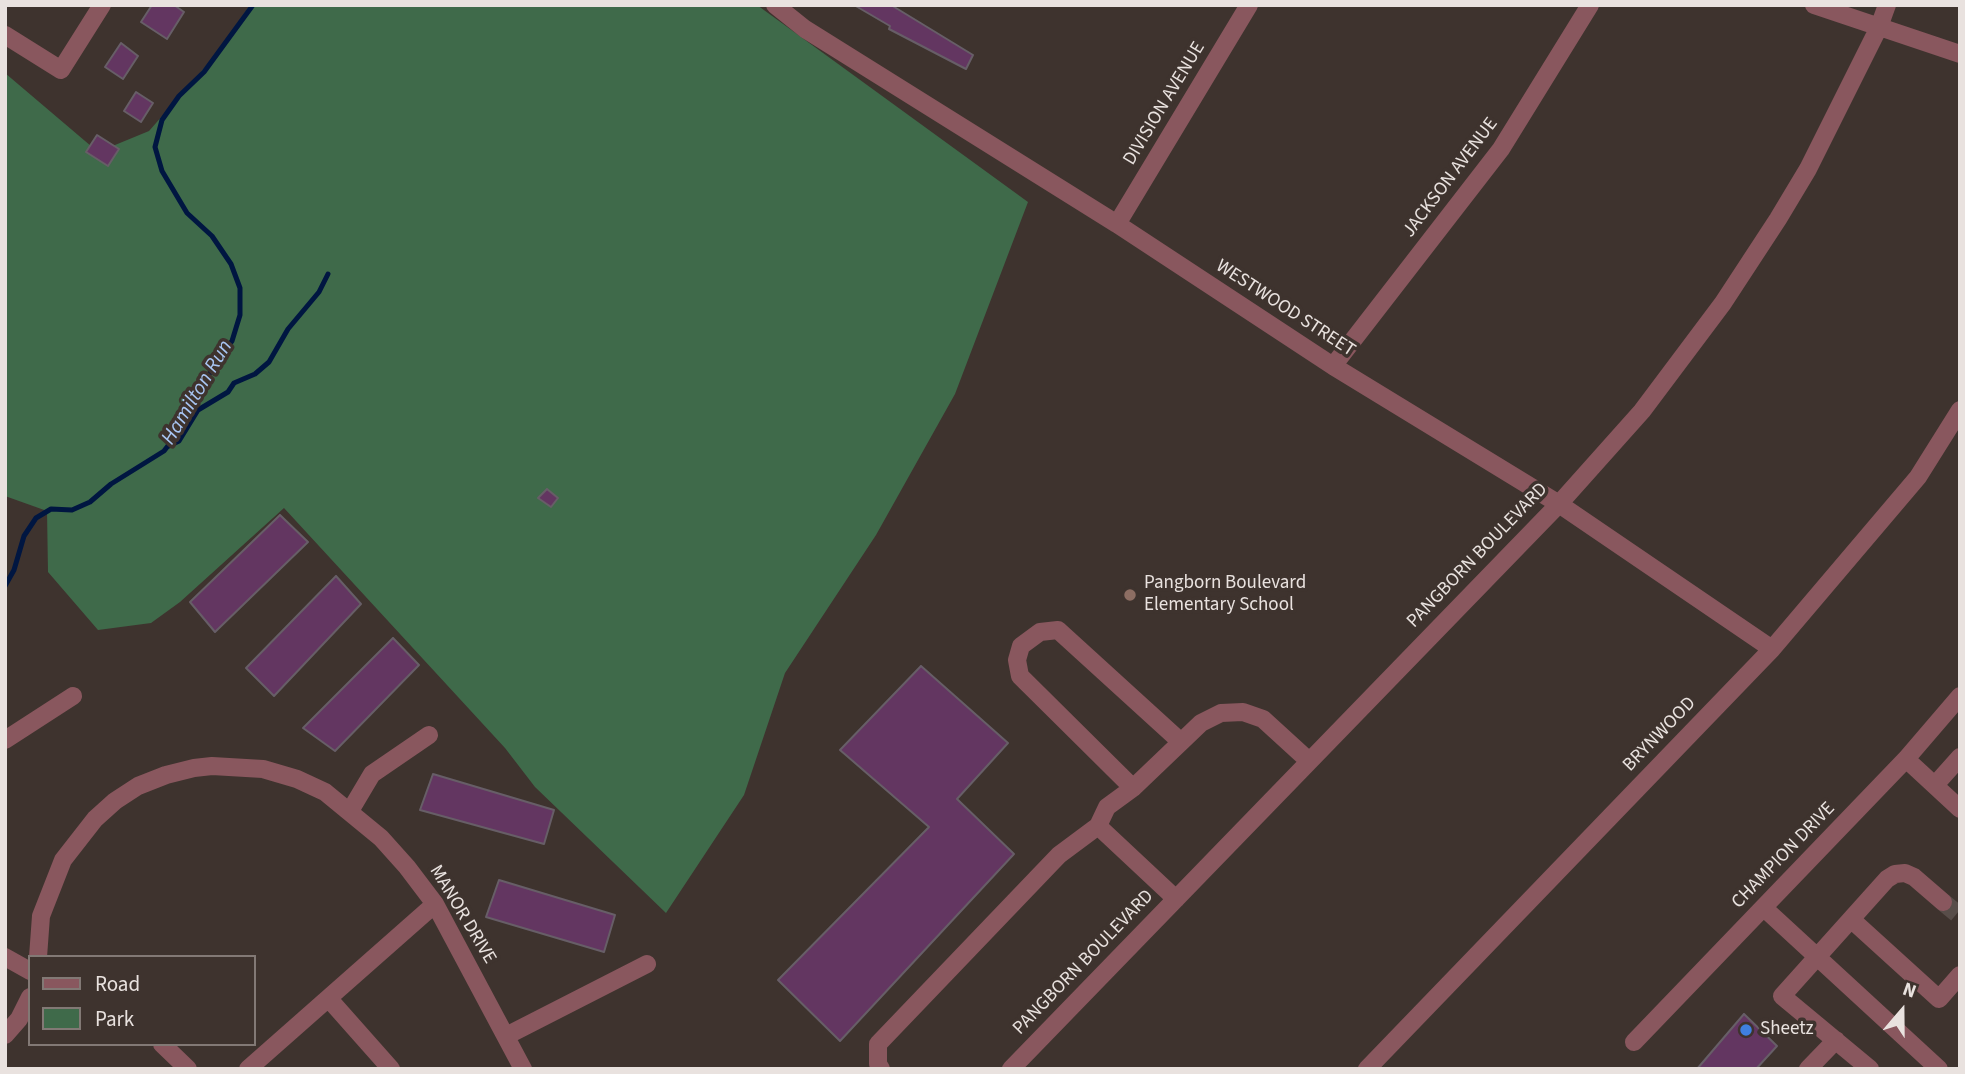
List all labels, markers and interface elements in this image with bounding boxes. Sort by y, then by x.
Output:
street label: DIVISION AVENUE [1119,38,1211,170]
street label: JACKSON AVENUE [1399,114,1503,242]
street label: WESTWOOD STREET [1211,255,1359,363]
water label: Hamilton Run [157,336,239,450]
street label: PANGBORN BOULEVARD [1403,479,1553,633]
place label: Pangborn Boulevard Elementary School [1144,573,1306,617]
marker: Pangborn Boulevard Elementary School [1122,587,1138,603]
street label: BRYNWOOD [1619,693,1701,777]
street label: CHAMPION DRIVE [1727,798,1841,914]
street label: MANOR DRIVE [424,862,500,968]
street label: PANGBORN BOULEVARD [1009,886,1159,1040]
legend [28,955,256,1046]
text: Road [95,969,140,999]
north arrow [1867,976,1937,1046]
text: N [1899,976,1920,1006]
text: Park [95,1004,134,1034]
place label: Sheetz [1760,1019,1814,1041]
marker: Sheetz [1738,1022,1754,1038]

